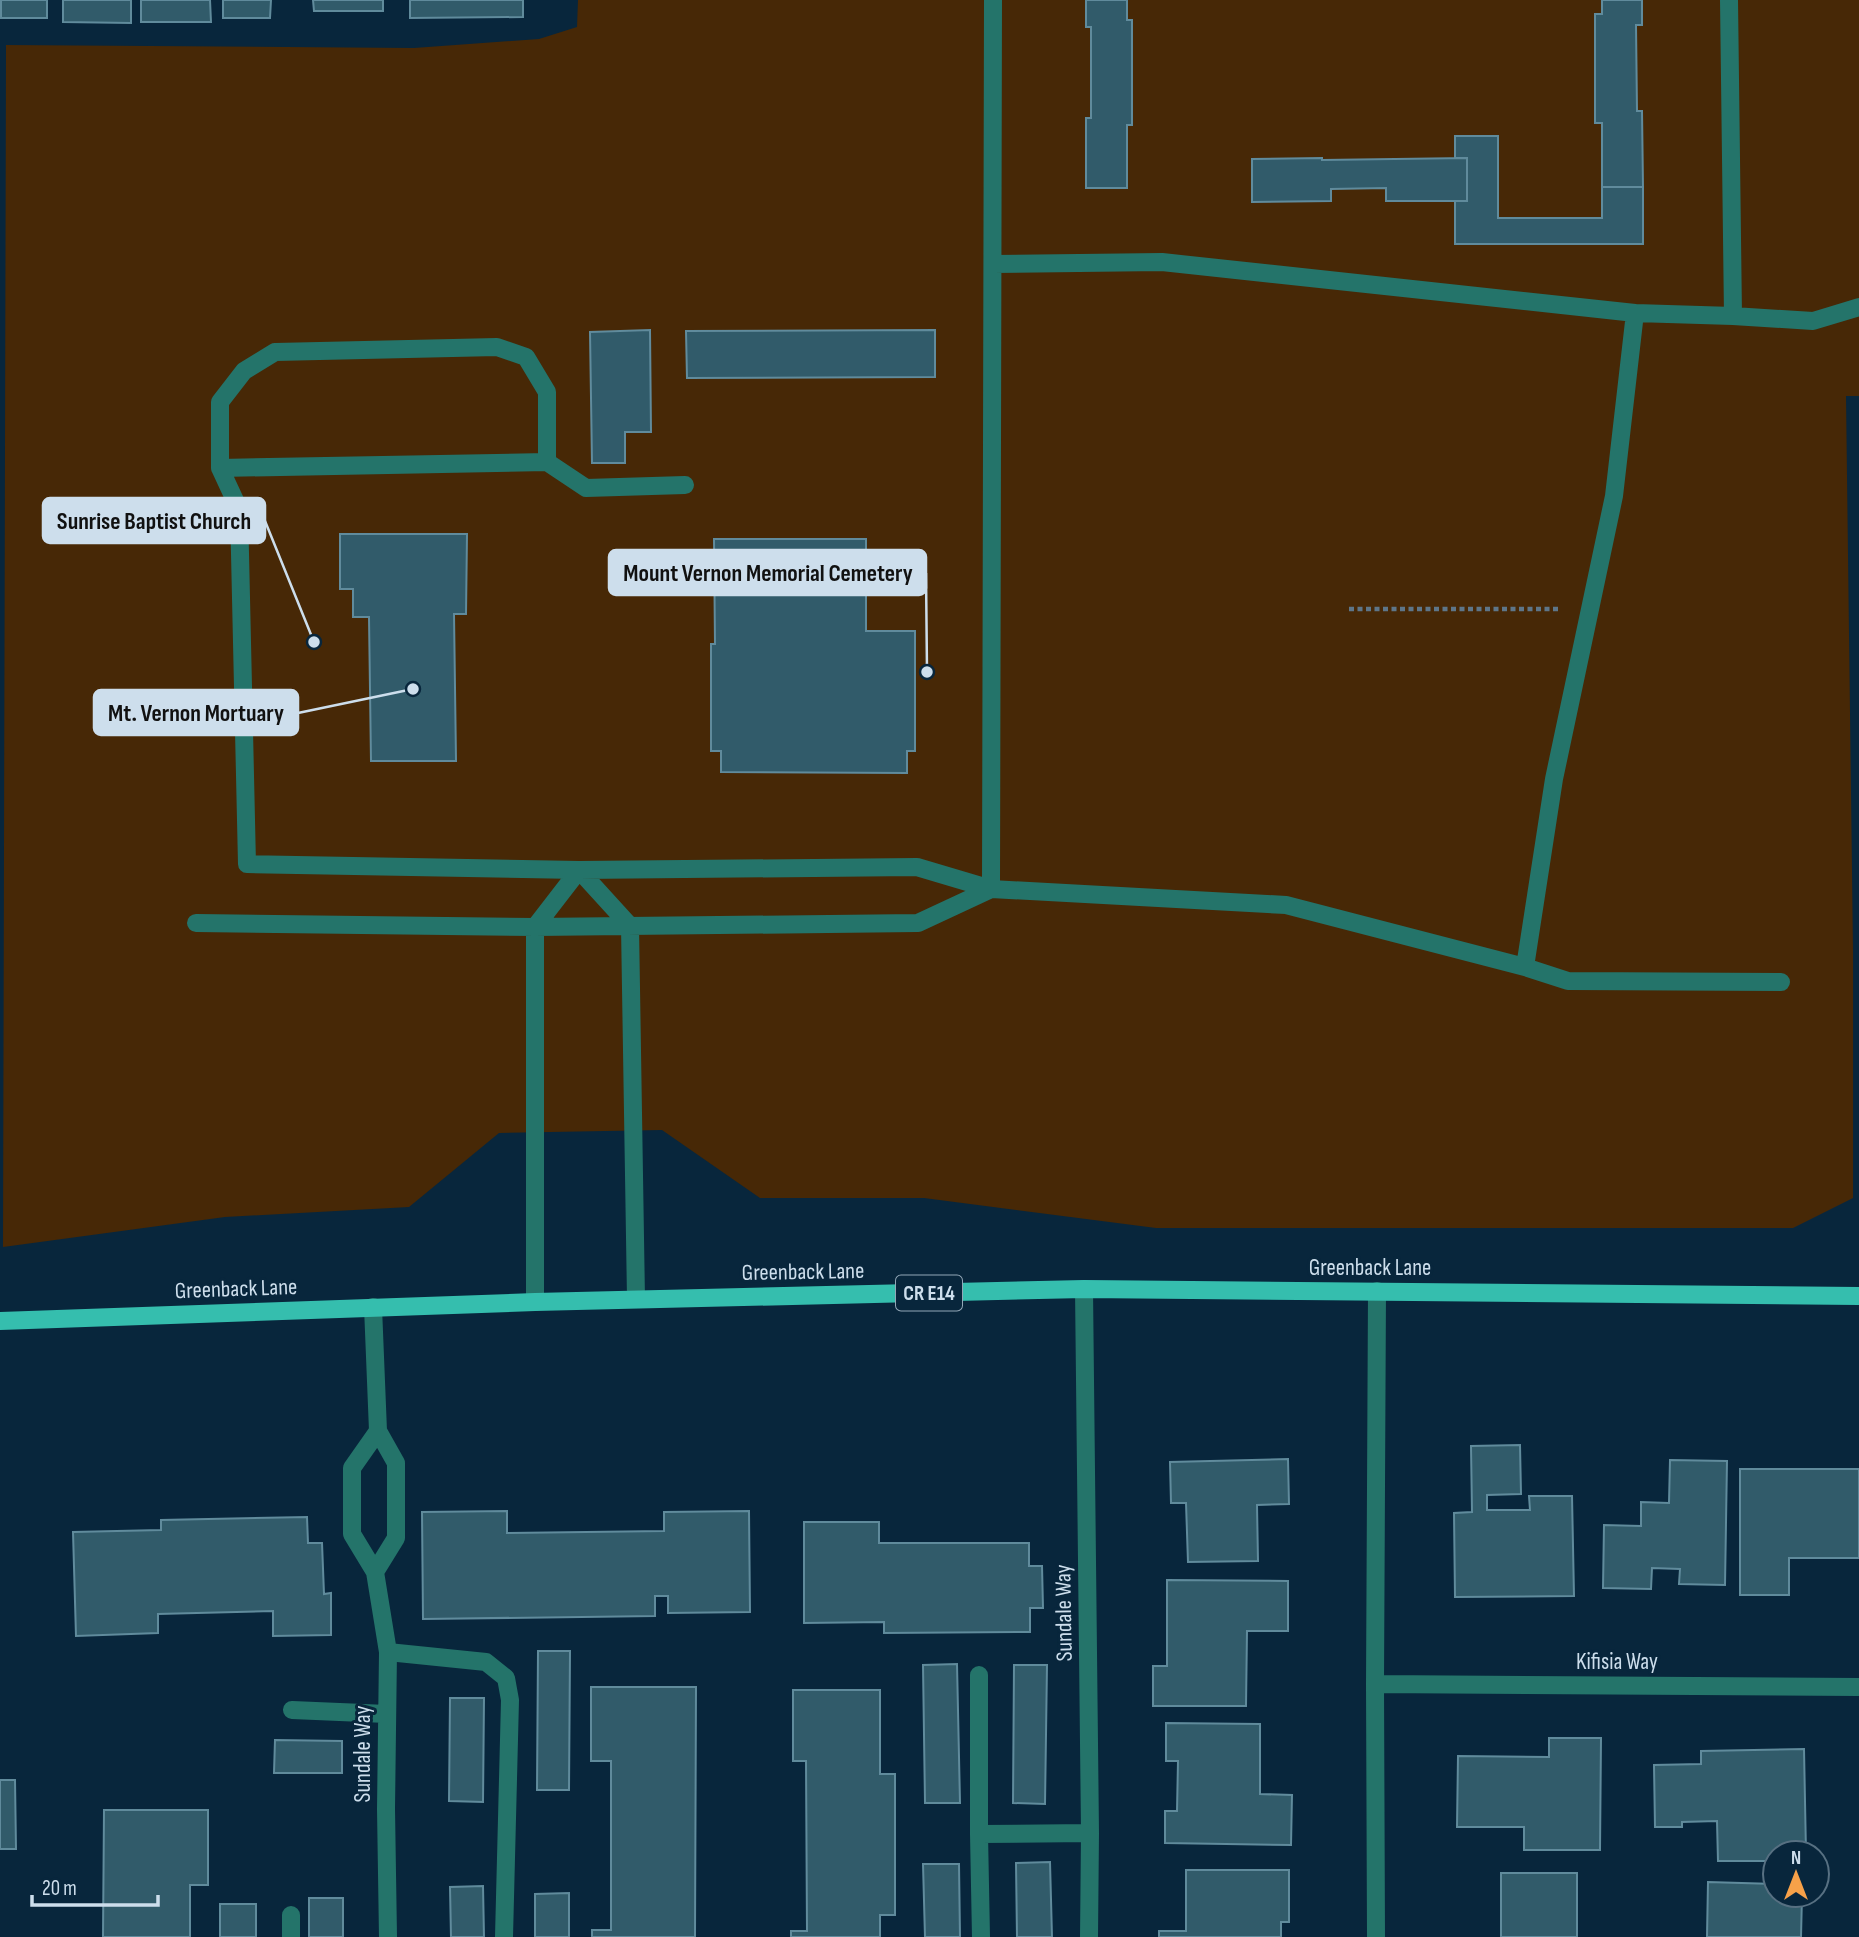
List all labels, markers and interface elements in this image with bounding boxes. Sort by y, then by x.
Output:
callout: Sunrise Baptist Church [43,498,265,543]
text: Sunrise Baptist Church [57,507,251,536]
callout: Mount Vernon Memorial Cemetery [609,550,926,595]
text: Mount Vernon Memorial Cemetery [623,559,913,588]
callout: Mt. Vernon Mortuary [94,690,298,735]
text: Mt. Vernon Mortuary [108,699,284,728]
street label: Greenback Lane [1309,1254,1431,1282]
street label: Greenback Lane [741,1257,865,1287]
street label: Greenback Lane [174,1273,298,1305]
road number: CR E14 [896,1276,962,1310]
street label: Sundale Way [1049,1564,1079,1662]
street label: Kifisia Way [1576,1648,1658,1676]
street label: Sundale Way [349,1705,377,1802]
north arrow [1761,1839,1831,1909]
text: N [1791,1847,1801,1870]
scale bar [32,1864,158,1908]
text: 20 m [42,1876,77,1901]

